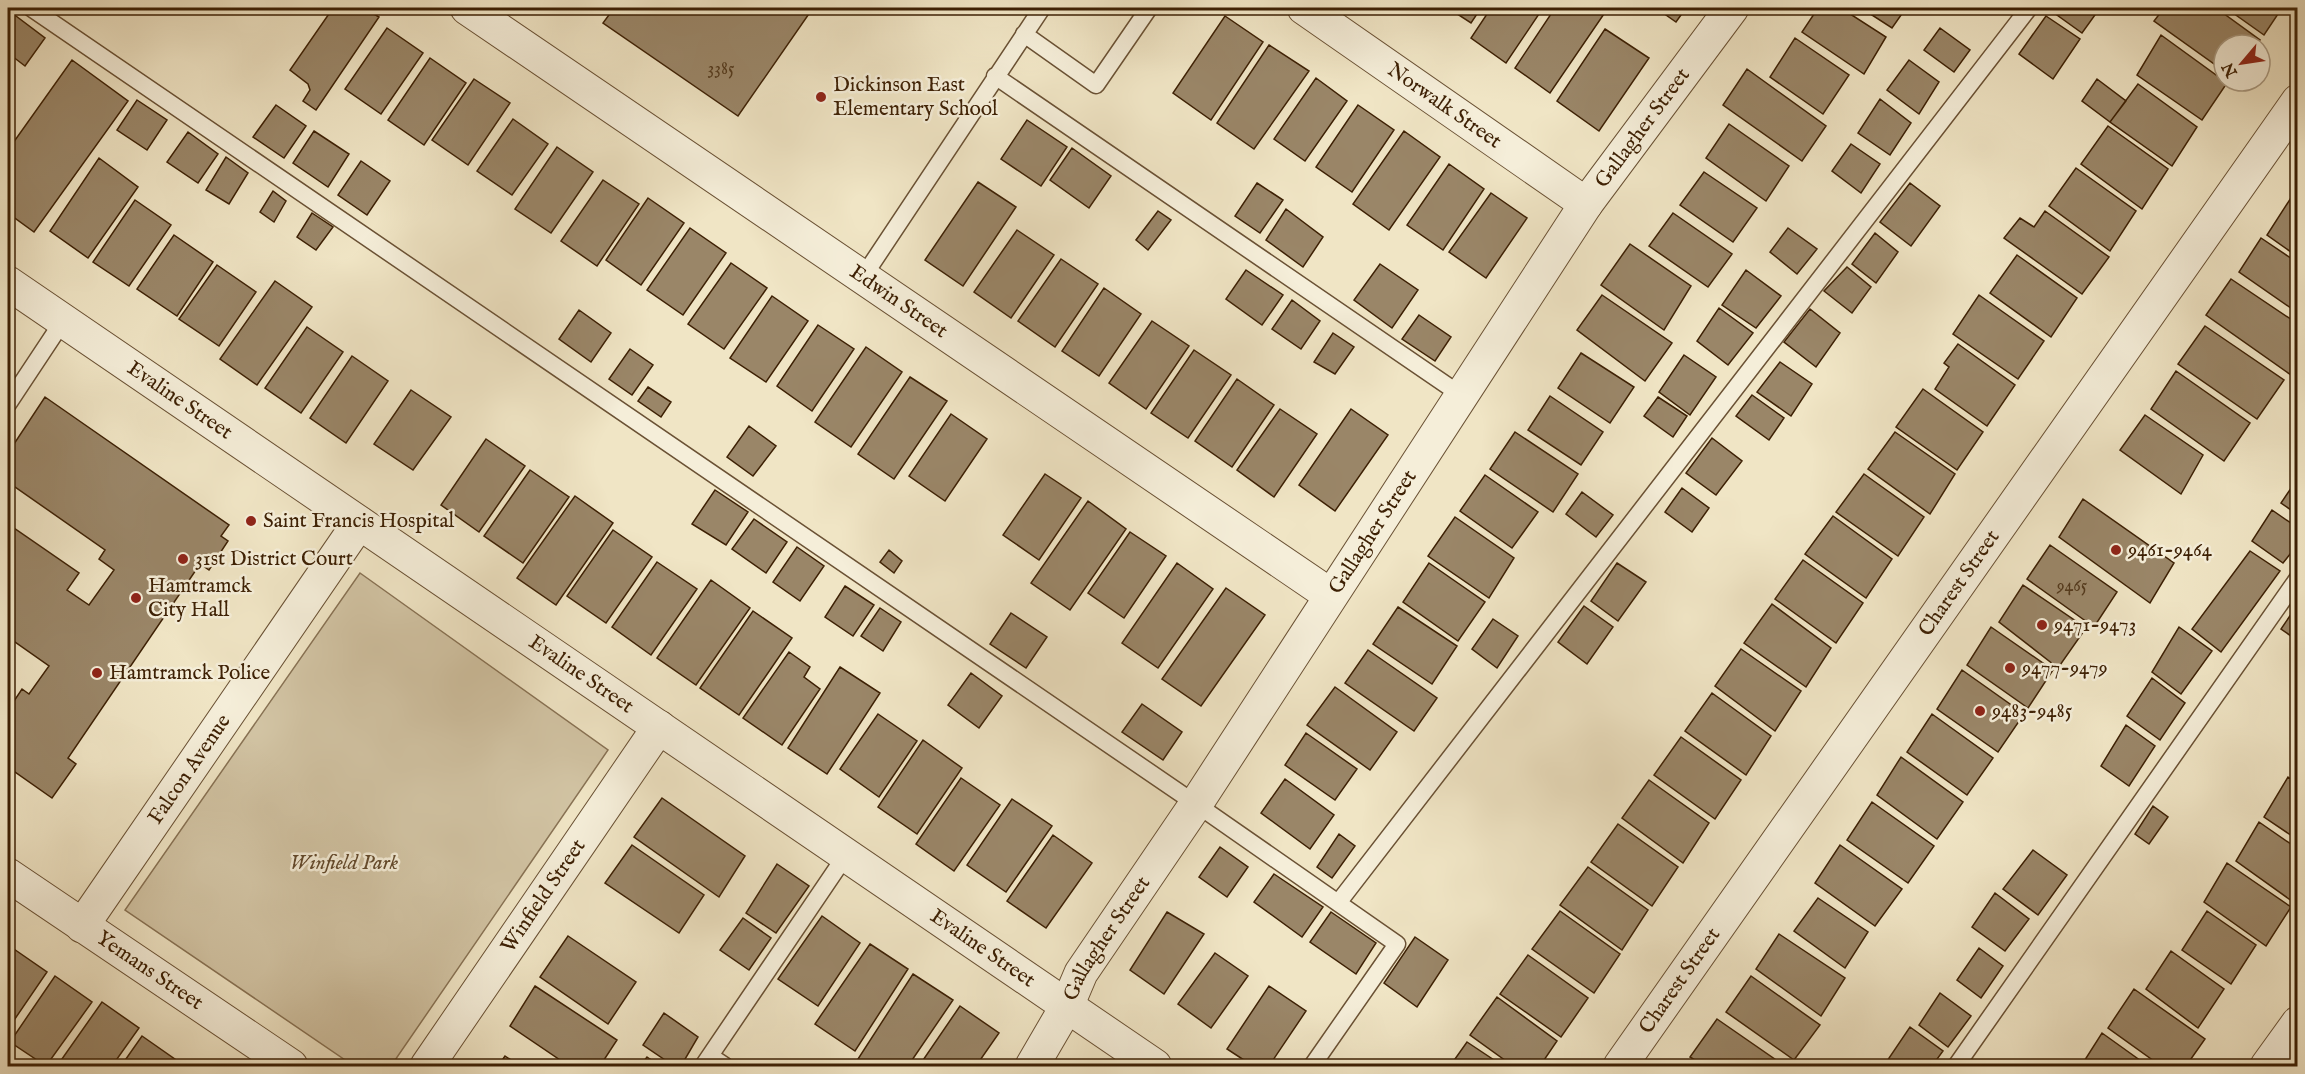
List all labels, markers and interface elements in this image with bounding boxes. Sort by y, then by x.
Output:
north arrow [2212,33,2272,93]
street label: Norwalk Street [1382,56,1507,155]
house number: 3385 [707,58,735,81]
text: N [2218,58,2243,81]
street label: Gallagher Street [1589,63,1696,194]
place label: Dickinson East Elementary School [833,72,998,123]
marker: Dickinson East Elementary School [814,90,828,104]
street label: Edwin Street [844,259,953,345]
street label: Evaline Street [122,355,238,446]
street label: Gallagher Street [1322,465,1423,599]
place label: Saint Francis Hospital [263,508,455,535]
marker: Saint Francis Hospital [244,514,258,528]
street label: Charest Street [1912,525,2006,642]
place label: 9461-9464 [2127,537,2213,564]
marker: 9461-9464 [2109,543,2123,557]
place label: 31st District Court [195,546,353,573]
marker: 31st District Court [176,552,190,566]
place label: Hamtramck City Hall [148,573,252,624]
house number: 9465 [2056,575,2088,598]
marker: Hamtramck City Hall [129,591,143,605]
place label: 9471-9473 [2053,612,2136,639]
marker: 9471-9473 [2035,618,2049,632]
street label: Evaline Street [523,629,639,720]
place label: 9477-9479 [2021,655,2108,682]
place label: Hamtramck Police [109,660,271,687]
marker: 9477-9479 [2003,661,2017,675]
marker: Hamtramck Police [90,666,104,680]
place label: 9483-9485 [1991,698,2073,725]
marker: 9483-9485 [1973,704,1987,718]
street label: Falcon Avenue [142,709,237,830]
street label: Winfield Street [495,834,592,958]
park label: Winfield Park [290,850,399,877]
street label: Gallagher Street [1057,871,1156,1005]
street label: Evaline Street [925,903,1040,994]
street label: Charest Street [1633,922,1726,1039]
street label: Yemans Street [91,925,208,1016]

